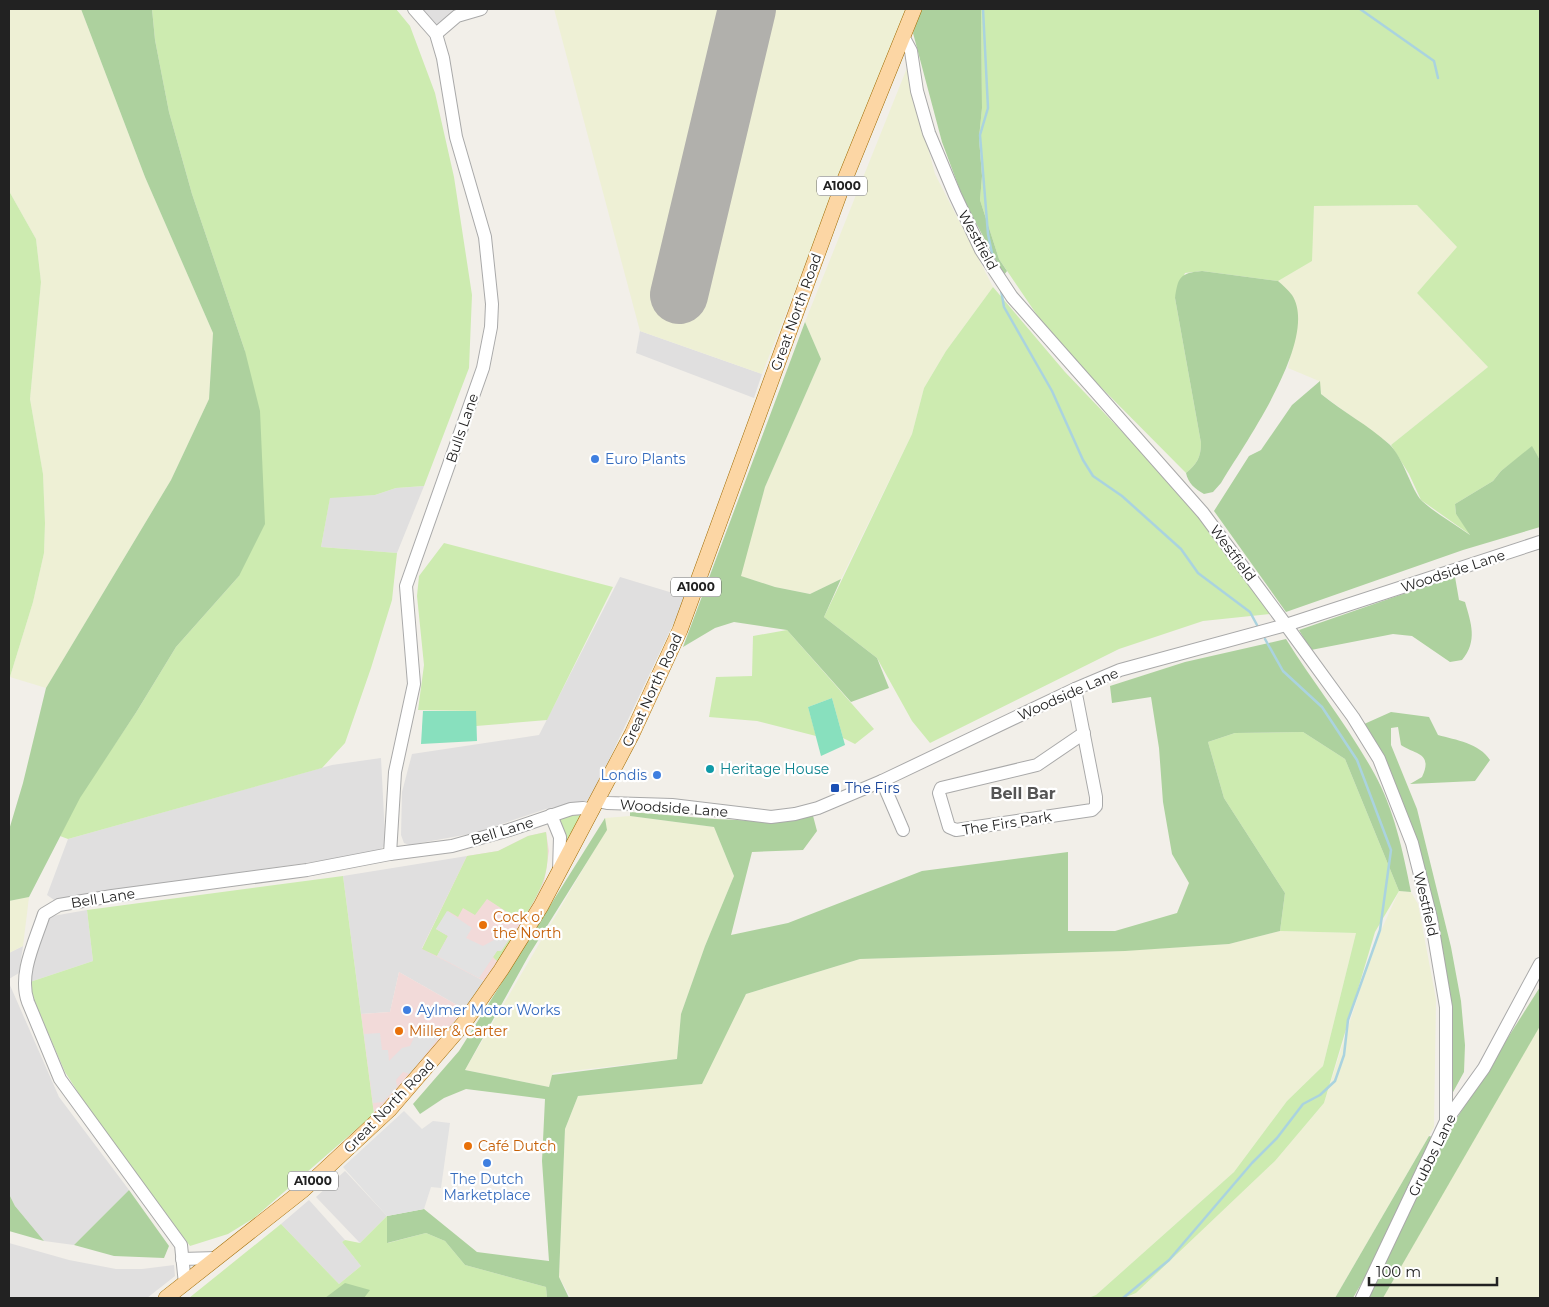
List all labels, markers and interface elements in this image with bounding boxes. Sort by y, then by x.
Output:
road number: A1000 [817,177,867,196]
street label: Westfield [954,207,1002,273]
street label: Great North Road [766,251,826,373]
street label: Bulls Lane [442,391,482,465]
place label: Euro Plants [605,450,686,468]
marker: Euro Plants [589,453,601,465]
street label: Westfield [1206,521,1260,585]
street label: Woodside Lane [1399,546,1507,596]
road number: A1000 [671,578,721,596]
street label: Great North Road [618,630,686,750]
street label: Woodside Lane [1015,664,1121,724]
place label: Heritage House [720,760,829,778]
marker: Heritage House [704,763,716,775]
place label: Londis [601,766,647,784]
marker: Londis [651,769,663,781]
place label: The Firs [845,779,900,797]
marker: The Firs [829,782,841,794]
district label: Bell Bar [990,784,1056,803]
street label: Woodside Lane [619,795,729,821]
street label: The Firs Park [961,807,1054,839]
street label: Bell Lane [468,813,536,849]
street label: Westfield [1410,870,1442,938]
street label: Bell Lane [70,884,136,912]
place label: Cock o' the North [493,908,561,942]
marker: Cock o' the North [477,919,489,931]
place label: Aylmer Motor Works [417,1001,561,1019]
marker: Aylmer Motor Works [401,1004,413,1016]
place label: Miller & Carter [409,1022,508,1040]
marker: Miller & Carter [393,1025,405,1037]
street label: Great North Road [340,1055,438,1157]
street label: Grubbs Lane [1404,1111,1460,1199]
place label: Café Dutch [478,1137,556,1155]
marker: Café Dutch [462,1140,474,1152]
marker: The Dutch Marketplace [481,1157,493,1169]
place label: The Dutch Marketplace [443,1170,531,1204]
road number: A1000 [288,1172,338,1190]
scale bar [1369,1254,1496,1286]
text: 100 m [1376,1262,1421,1281]

